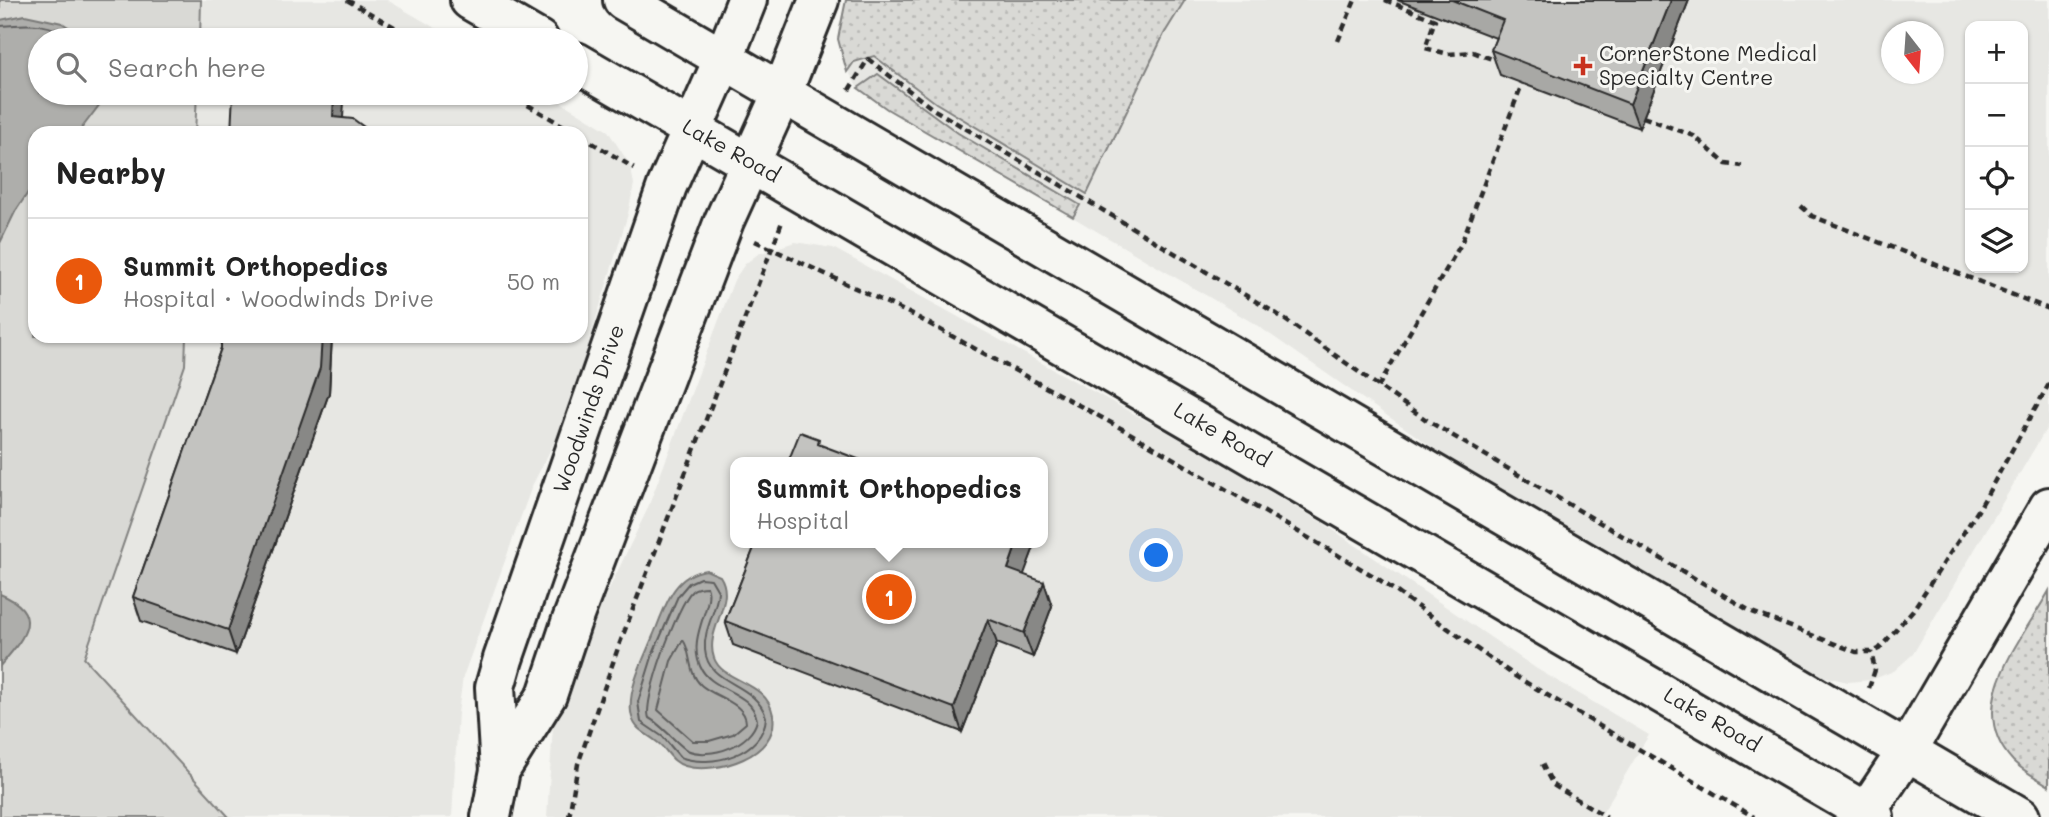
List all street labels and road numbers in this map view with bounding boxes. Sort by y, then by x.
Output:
street label: Lake Road [678,112,785,188]
street label: Woodwinds Drive [546,321,629,496]
street label: Lake Road [1170,395,1276,472]
street label: Lake Road [1660,680,1766,757]

